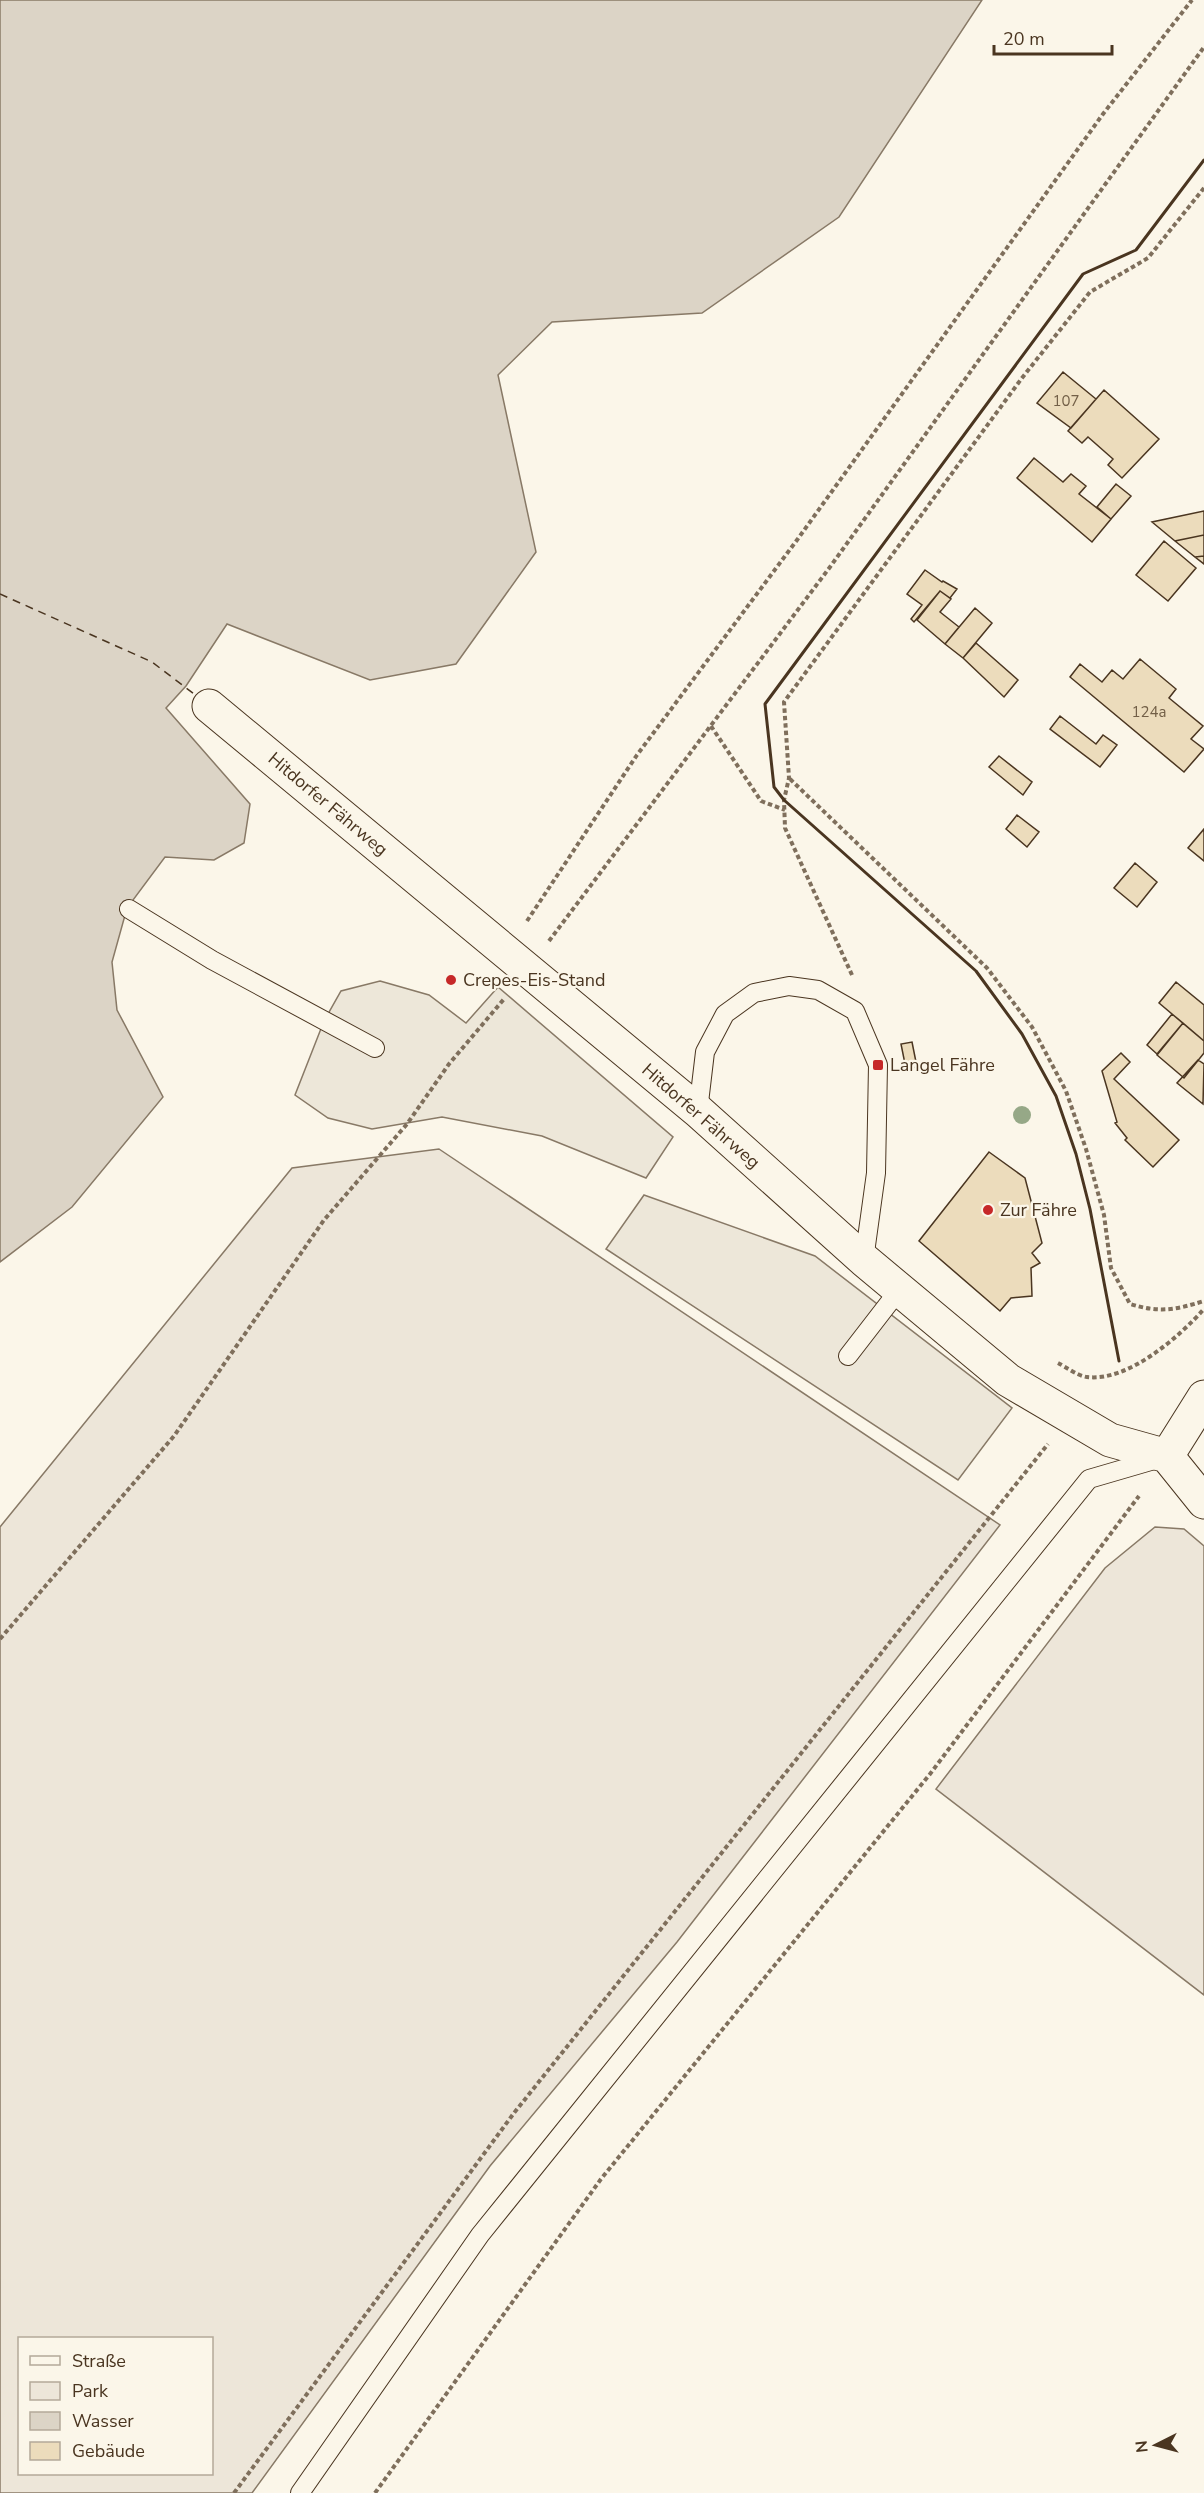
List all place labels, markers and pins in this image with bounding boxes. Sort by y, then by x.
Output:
place label: Crepes-Eis-Stand [463,968,606,992]
marker: Crepes-Eis-Stand [444,973,458,987]
place label: Langel Fähre [890,1053,995,1077]
marker: Langel Fähre [871,1058,885,1072]
place label: Zur Fähre [1000,1198,1077,1222]
marker: Zur Fähre [981,1203,995,1217]

